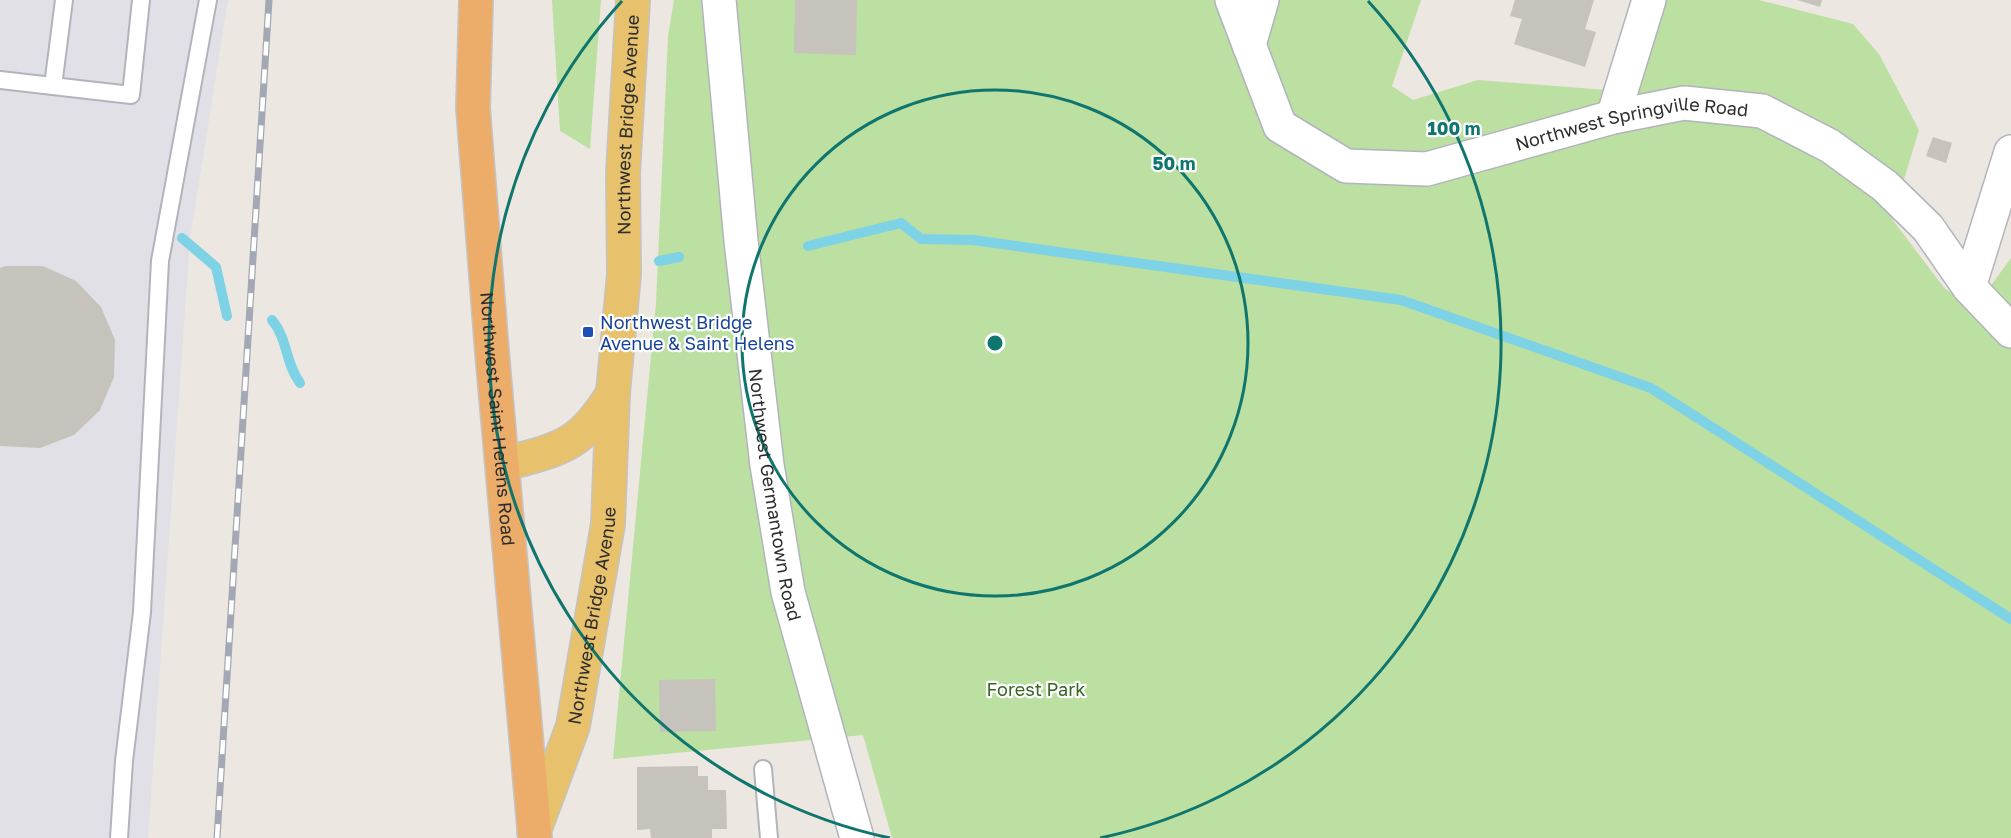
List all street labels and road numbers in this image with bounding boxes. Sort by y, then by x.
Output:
street label: Northwest Bridge Avenue [612,14,643,235]
street label: Northwest Springville Road [1513,92,1749,155]
street label: Northwest Saint Helens Road [476,291,520,547]
street label: Northwest Germantown Road [745,367,807,623]
street label: Northwest Bridge Avenue [562,506,620,726]

